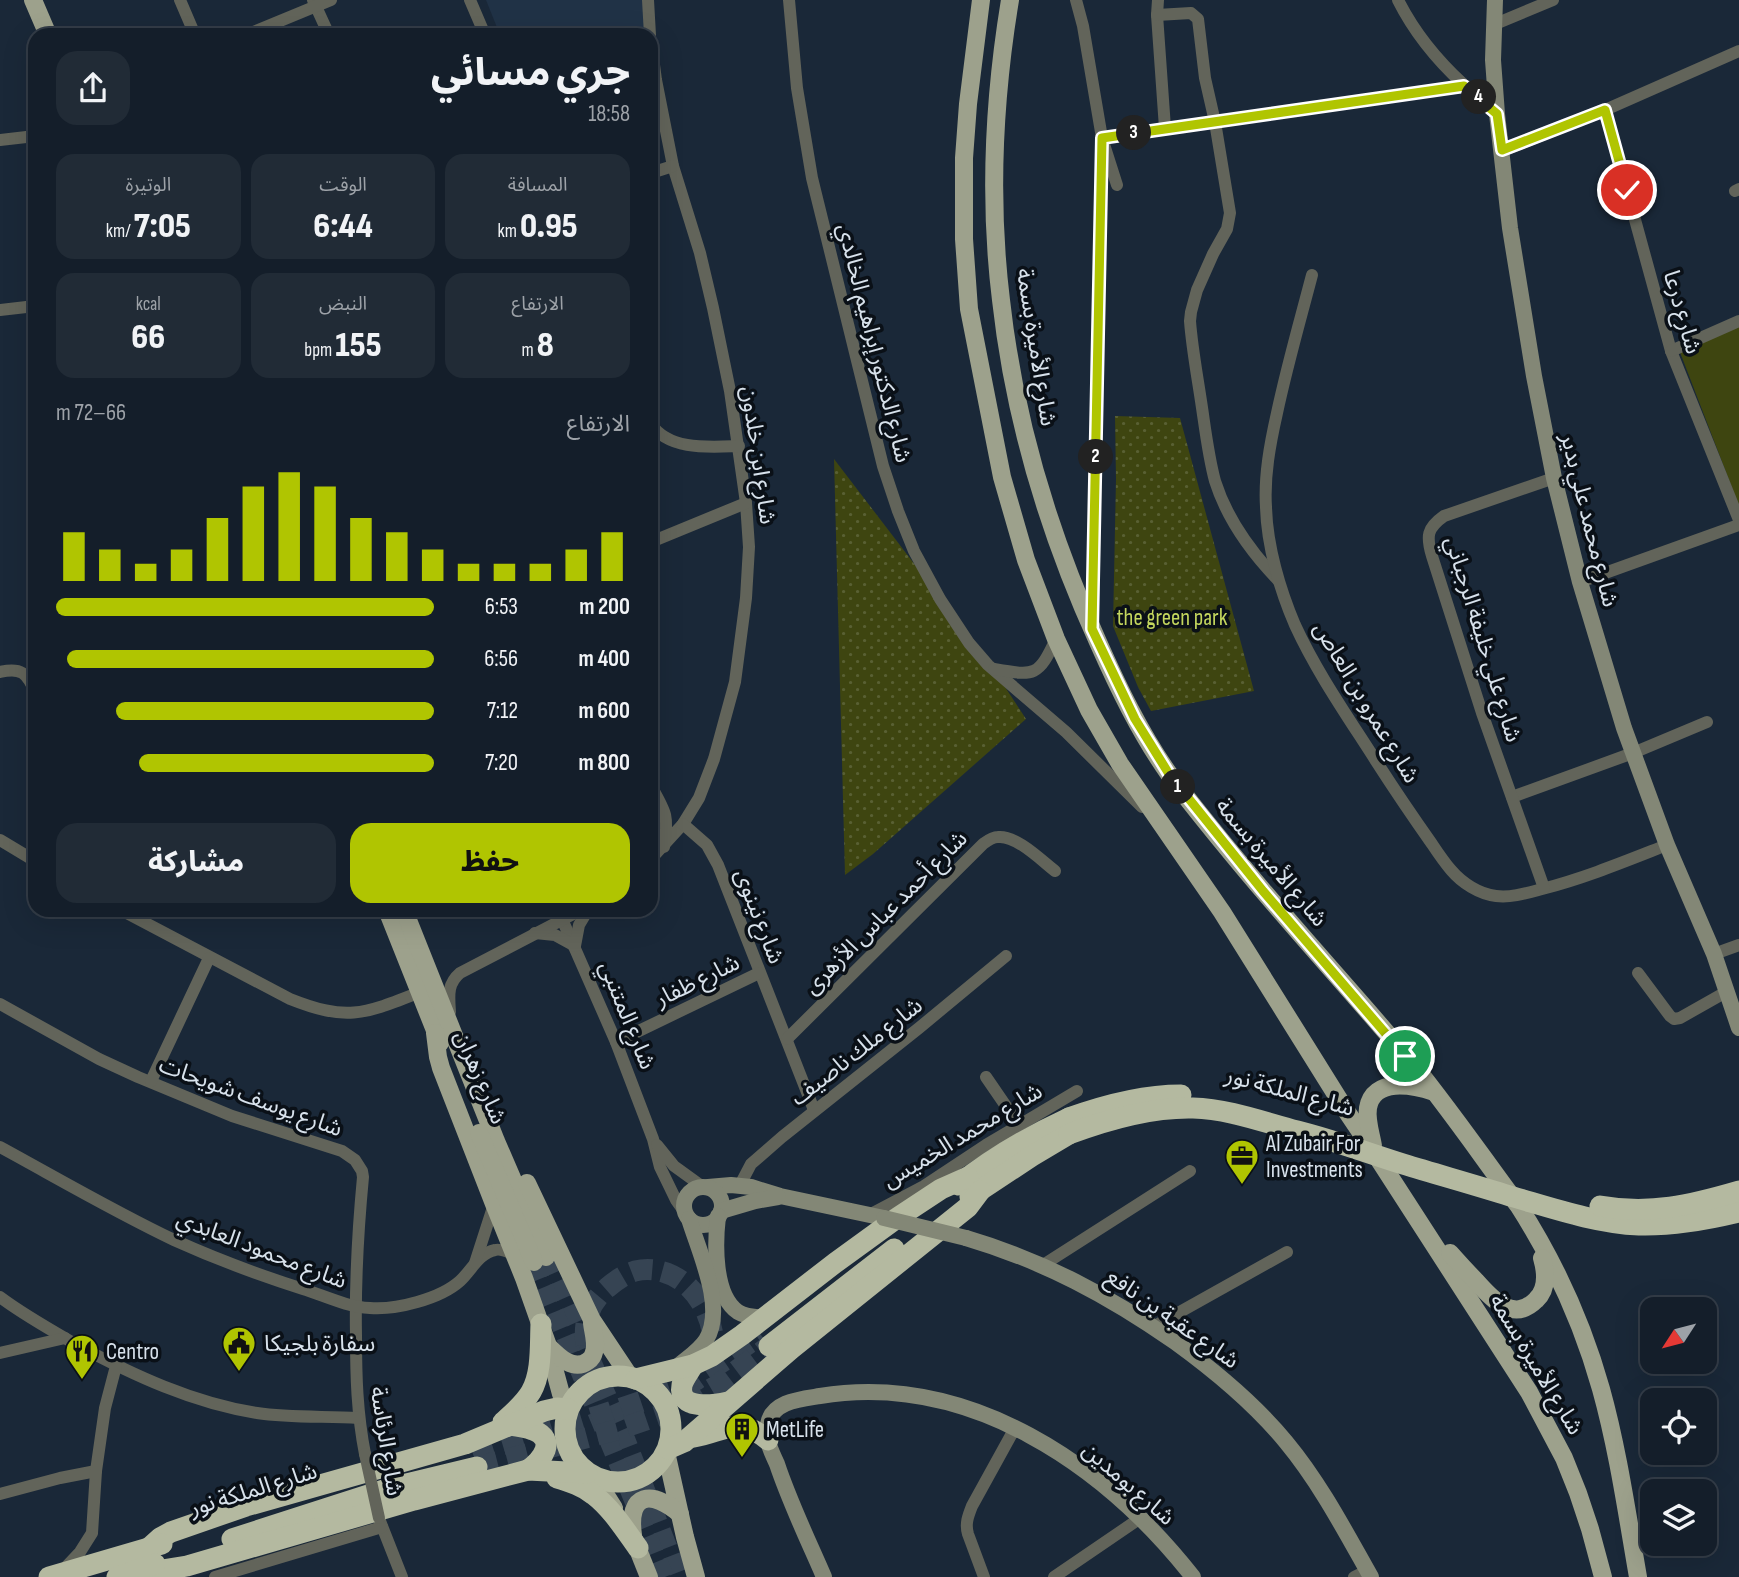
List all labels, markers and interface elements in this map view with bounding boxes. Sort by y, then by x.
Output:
button: share [56,51,130,125]
text: جري مسائي [431,51,630,96]
pin: 4 [1462,80,1496,114]
text: 4 [1474,85,1483,108]
text: 18:58 [588,100,630,128]
pin: 3 [1116,116,1152,150]
text: 3 [1129,121,1138,144]
pin [1597,160,1657,220]
icon: check [1608,171,1646,209]
text: الوتيرة [126,174,171,197]
text: الوقت [319,174,367,197]
text: المسافة [508,174,568,197]
text: 7:05 [134,205,191,248]
text: 6:44 [313,205,373,248]
text: 0.95 [520,205,578,248]
text: /km [106,220,134,243]
text: km [498,220,520,243]
street label: شارع الدكتور إبراهيم الخالدي [828,221,917,466]
street label: شارع الأميرة بسمة [1008,266,1062,428]
street label: شارع درعا [1655,267,1707,358]
text: kcal [136,293,161,316]
text: النبض [319,293,367,316]
text: الارتفاع [512,293,564,316]
text: 66 [131,316,165,359]
text: 155 [335,324,382,367]
text: 8 [537,324,554,367]
text: bpm [304,339,335,362]
text: m [522,339,537,362]
street label: شارع ابن خلدون [732,384,782,526]
text: 66–72 m [56,399,126,427]
text: الارتفاع [567,410,630,438]
street label: شارع محمد علي بدير [1551,430,1624,610]
pin: 2 [1078,440,1114,475]
text: 2 [1091,445,1100,468]
street label: شارع علي خليفة الرجباني [1436,533,1528,746]
text: 6:53 [485,593,518,621]
text: 200 m [579,593,630,621]
park label: the green park [1117,604,1228,632]
street label: شارع عمرو بن العاص [1305,617,1425,789]
text: 6:56 [484,645,518,673]
text: 400 m [579,645,630,673]
text: 7:12 [487,697,518,725]
text: 600 m [578,697,630,725]
text: 7:20 [485,749,518,777]
text: 800 m [578,749,630,777]
pin: 1 [1160,770,1196,804]
text: 1 [1174,775,1181,798]
street label: شارع الأميرة بسمة [1208,793,1333,934]
button: مشاركة [56,823,336,903]
button: حفظ [350,823,630,903]
street label: شارع أحمد عباس الأزهرى [797,824,975,1002]
street label: شارع نينوى [726,865,790,969]
street label: شارع ظفار [650,948,745,1016]
street label: شارع المتنبي [590,957,662,1075]
street label: شارع ملك ناصيف [785,992,929,1114]
street label: شارع زهران [446,1026,512,1129]
pin [1375,1026,1435,1086]
icon: arrive [1386,1037,1424,1075]
street label: شارع يوسف شويحات [154,1051,346,1145]
street label: شارع الملكة نور [1221,1061,1357,1125]
street label: شارع محمد الخميس [877,1077,1049,1196]
place label: Al Zubair For Investments [1265,1130,1363,1184]
office icon: Al Zubair For Investments [1223,1137,1261,1186]
street label: شارع محمود العابدي [172,1205,351,1297]
street label: شارع عقبة بن نافع [1099,1263,1244,1377]
street label: شارع الأميرة بسمة [1481,1289,1589,1441]
north arrow [1640,1297,1717,1374]
map controls [1640,1297,1717,1556]
public building icon: سفارة بلجيكا [220,1324,258,1373]
place label: سفارة بلجيكا [264,1330,375,1358]
restaurant icon: Centro [63,1332,101,1381]
place label: Centro [106,1338,159,1366]
street label: شارع الرئاسة [362,1384,408,1498]
button: locate [1640,1388,1717,1465]
building icon: MetLife [723,1410,761,1459]
place label: MetLife [766,1416,824,1444]
street label: شارع بومدين [1075,1436,1180,1533]
street label: شارع الملكة نور [185,1457,321,1525]
button: layers [1640,1479,1717,1556]

